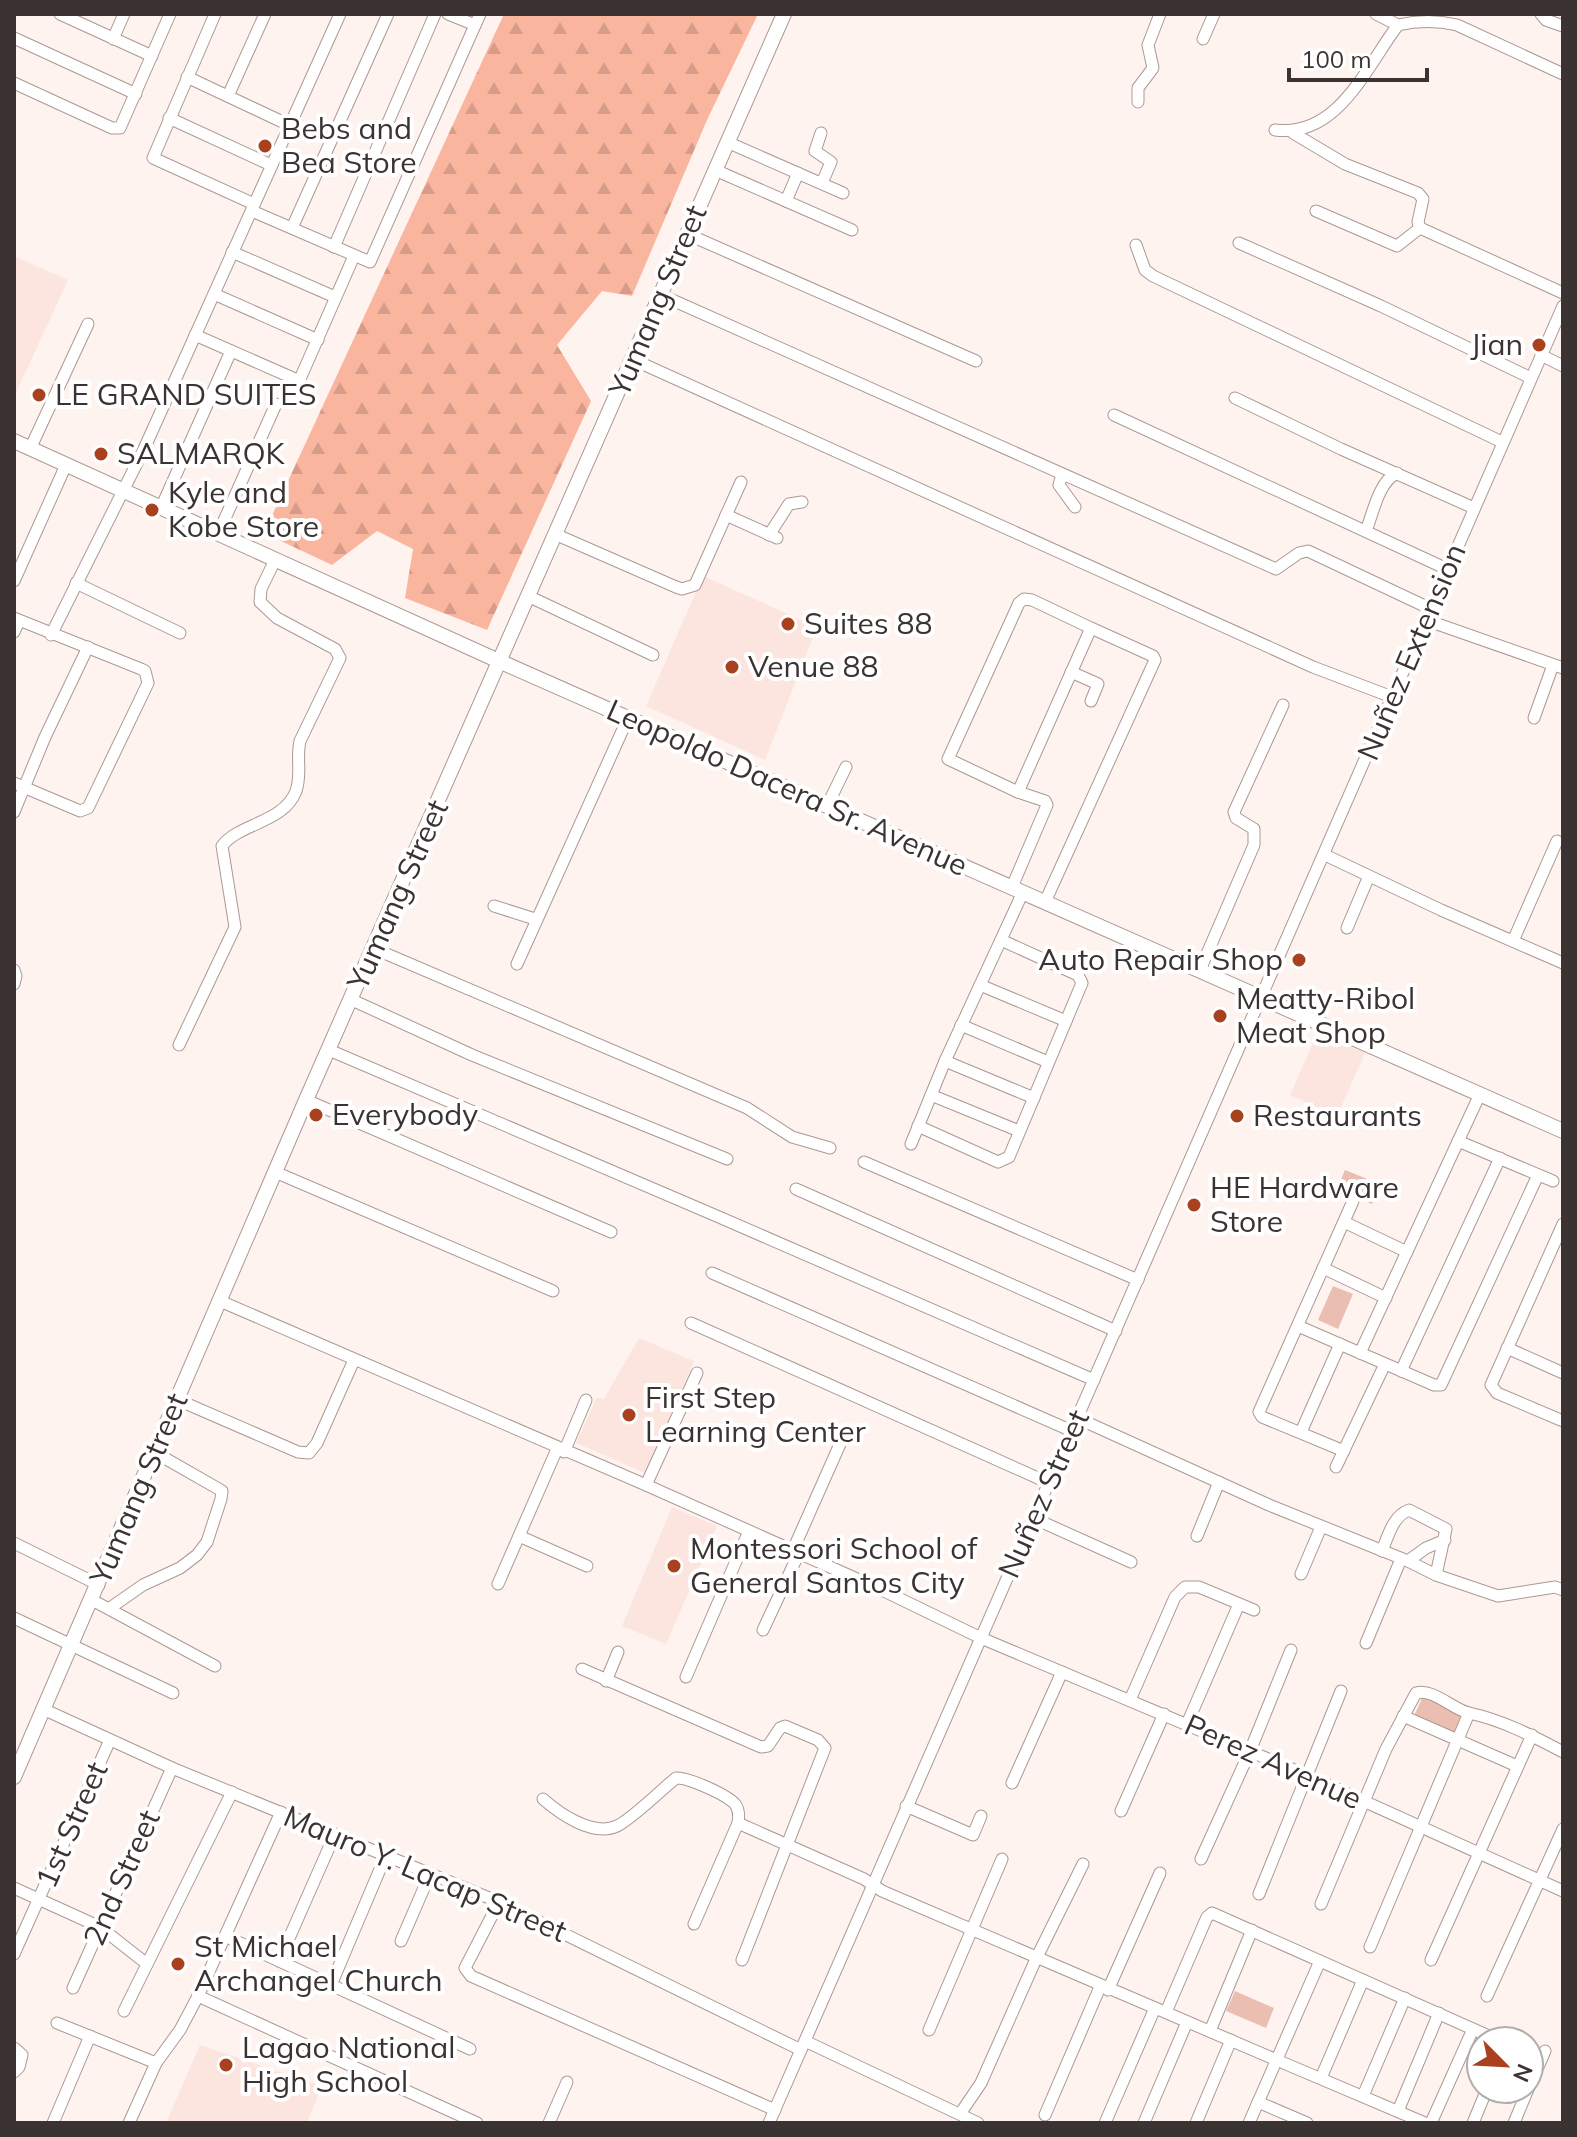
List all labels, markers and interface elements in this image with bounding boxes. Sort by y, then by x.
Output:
scale bar [1289,32,1427,82]
text: 100 m [1301,44,1372,74]
place label: Bebs and Bea Store [281,109,417,181]
marker: Bebs and Bea Store [256,137,274,155]
street label: Yumang Street [599,199,714,403]
place label: Jian [1470,325,1523,363]
marker: Jian [1530,336,1548,354]
place label: LE GRAND SUITES [55,375,316,413]
marker: LE GRAND SUITES [30,386,48,404]
place label: SALMARQK [117,434,286,472]
marker: SALMARQK [92,445,110,463]
place label: Kyle and Kobe Store [168,473,319,545]
marker: Kyle and Kobe Store [143,501,161,519]
street label: Nuñez Extension [1348,538,1474,766]
place label: Suites 88 [804,604,933,642]
marker: Suites 88 [779,615,797,633]
place label: Venue 88 [748,647,879,685]
marker: Venue 88 [723,658,741,676]
street label: Leopoldo Dacera Sr. Avenue [601,690,974,884]
street label: Yumang Street [338,794,456,996]
place label: Auto Repair Shop [1038,940,1283,978]
marker: Auto Repair Shop [1290,951,1308,969]
place label: Meatty-Ribol Meat Shop [1236,979,1415,1051]
marker: Meatty-Ribol Meat Shop [1211,1007,1229,1025]
place label: Everybody [332,1095,478,1133]
place label: Restaurants [1253,1096,1422,1134]
marker: Everybody [307,1106,325,1124]
marker: Restaurants [1228,1107,1246,1125]
place label: HE Hardware Store [1210,1168,1399,1240]
marker: HE Hardware Store [1185,1196,1203,1214]
place label: First Step Learning Center [645,1378,866,1450]
street label: Yumang Street [80,1387,195,1591]
street label: Nuñez Street [989,1404,1097,1584]
marker: First Step Learning Center [620,1406,638,1424]
place label: Montessori School of General Santos City [690,1529,978,1601]
marker: Montessori School of General Santos City [665,1557,683,1575]
street label: Perez Avenue [1179,1705,1368,1817]
street label: 1st Street [26,1756,116,1894]
street label: Mauro Y. Lacap Street [278,1796,573,1950]
street label: 2nd Street [74,1804,168,1951]
place label: St Michael Archangel Church [194,1927,443,1999]
marker: St Michael Archangel Church [169,1955,187,1973]
north arrow [1465,2025,1545,2105]
place label: Lagao National High School [242,2028,455,2100]
marker: Lagao National High School [217,2056,235,2074]
text: N [1507,2060,1539,2086]

